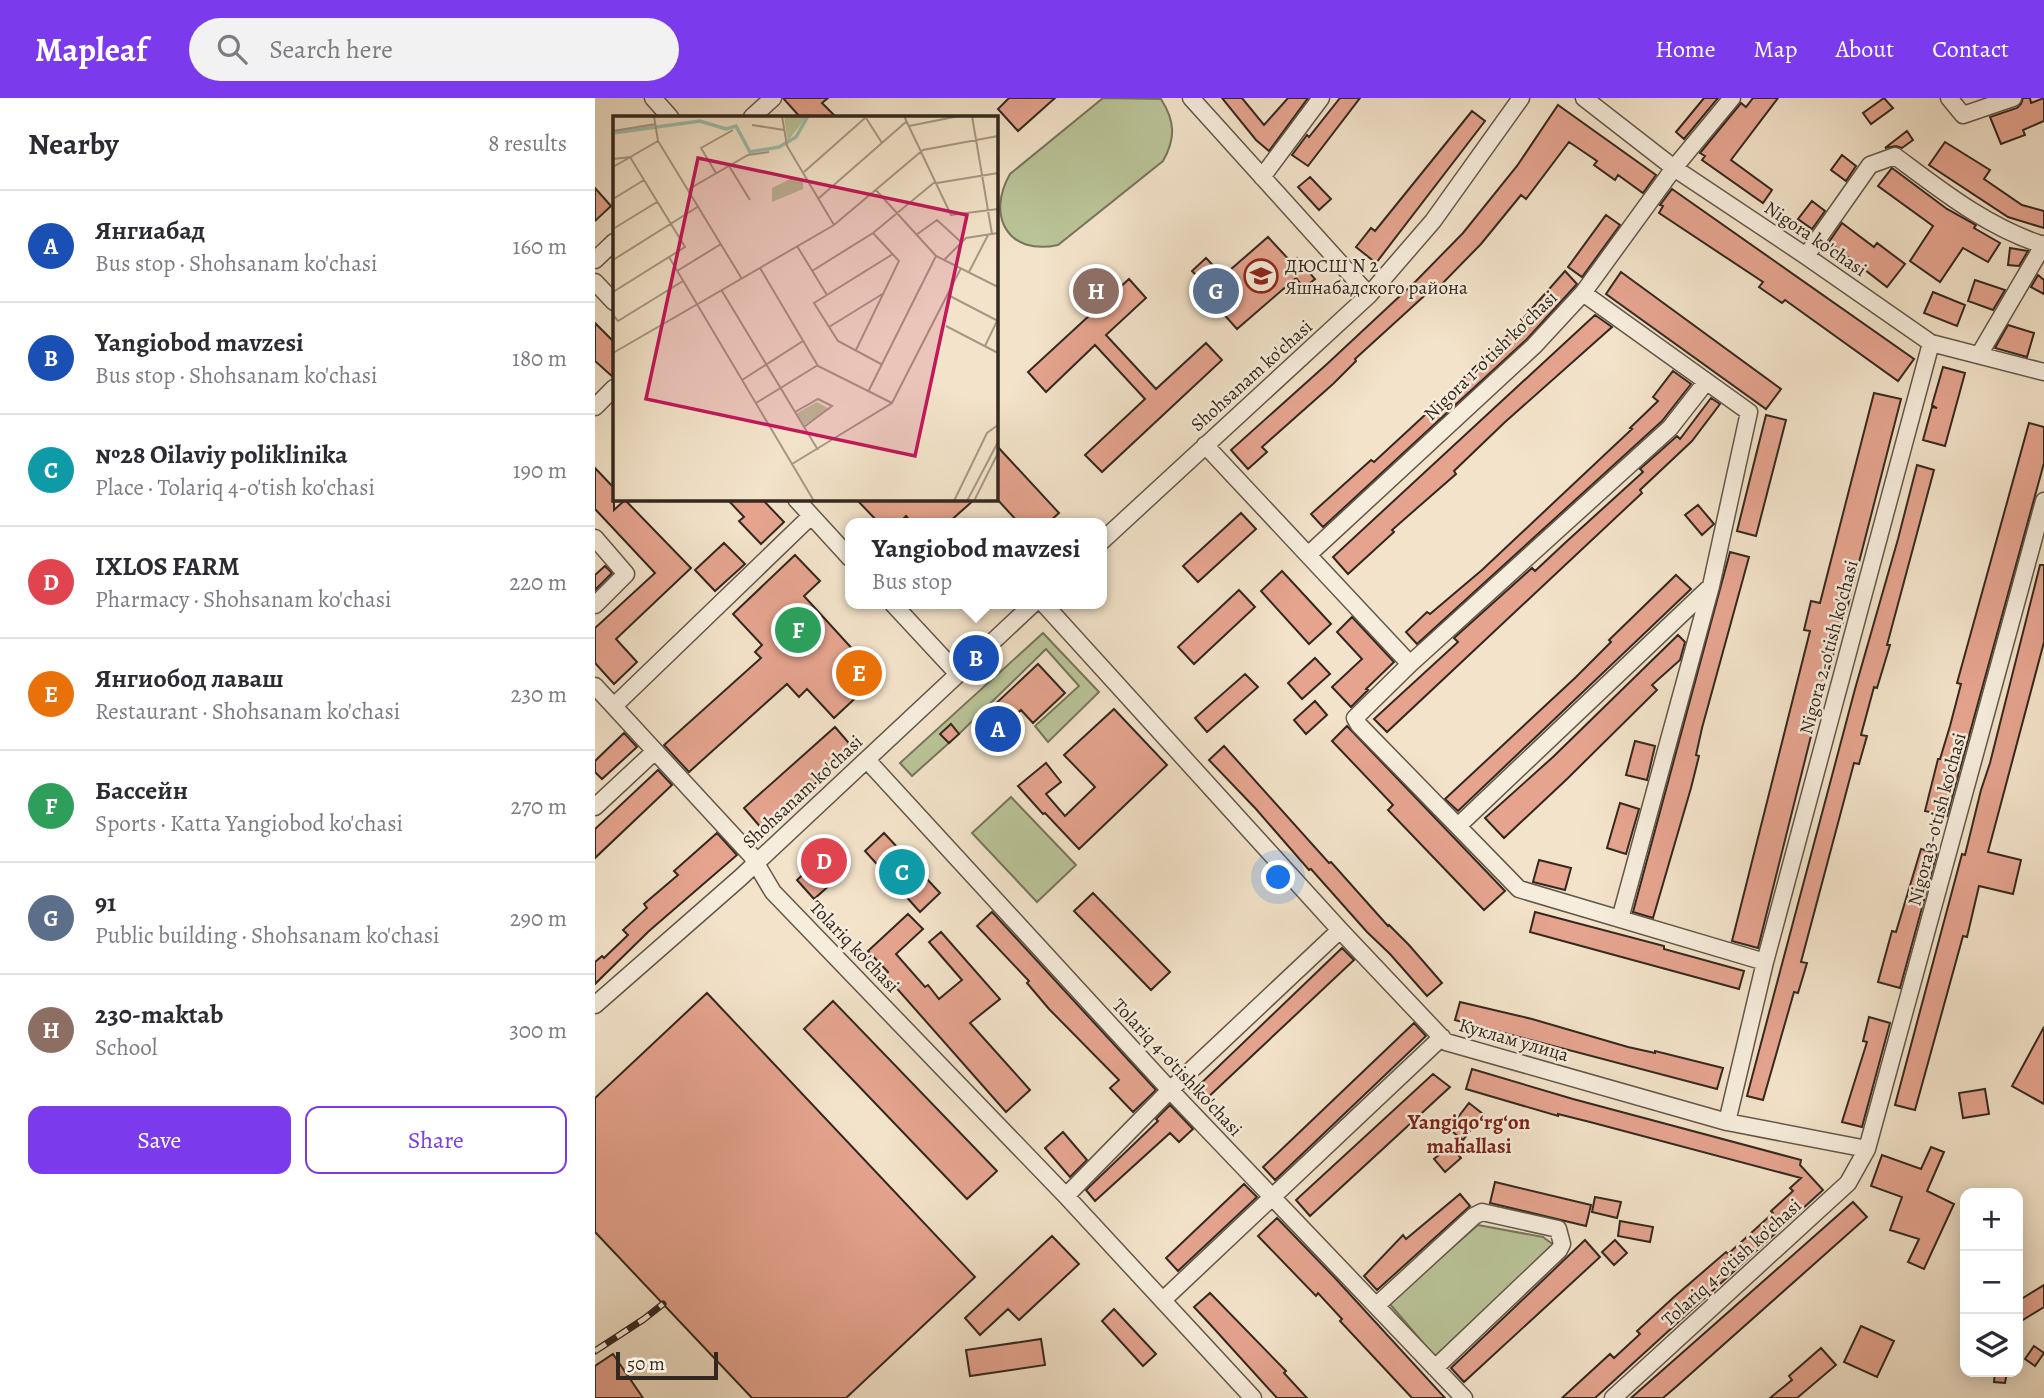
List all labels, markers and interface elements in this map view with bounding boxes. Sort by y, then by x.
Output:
search box [189,18,679,81]
text: Mapleaf [35,27,147,72]
icon: search [213,30,251,68]
text: Search here [269,32,393,67]
text: Home [1655,33,1716,65]
text: Map [1754,33,1798,65]
text: About [1836,33,1894,65]
text: Contact [1932,33,2009,65]
inset map [613,116,997,500]
text: Nearby [28,124,119,164]
text: 8 results [488,128,567,159]
street label: Nigora ko'chasi [1759,195,1872,283]
text: Янгиабад [95,213,205,248]
text: A [44,231,58,262]
text: 160 m [513,231,567,262]
text: Bus stop · Shohsanam ko'chasi [95,248,378,279]
place label: ДЮСШ N 2 Яшнабадского района [1285,253,1468,301]
school or university icon: ДЮСШ N 2 Яшнабадского района [1242,257,1280,295]
pin: H [1073,265,1119,317]
pin: G [1193,265,1239,317]
street label: Nigora 1-o'tish ko'chasi [1418,285,1563,426]
street label: Shohsanam ko'chasi [1185,314,1318,438]
text: Yangiobod mavzesi [95,325,304,360]
text: B [44,343,58,374]
text: 180 m [512,343,567,374]
text: Bus stop · Shohsanam ko'chasi [95,360,378,391]
text: №28 Oilaviy poliklinika [95,437,348,472]
text: C [44,455,58,486]
text: 190 m [513,455,567,486]
text: Place · Tolariq 4-o'tish ko'chasi [95,472,375,503]
popup [845,518,1107,609]
text: Yangiobod mavzesi [872,531,1080,566]
text: IXLOS FARM [95,549,240,584]
street label: Nigora 2-o'tish ko'chasi [1793,557,1865,737]
text: Bus stop [872,566,952,597]
text: D [43,567,59,598]
text: 220 m [509,567,567,598]
text: Pharmacy · Shohsanam ko'chasi [95,584,392,615]
pin: F [775,604,821,656]
pin: B [953,632,999,684]
pin: E [836,647,882,699]
text: Янгиобод лаваш [95,661,284,696]
text: E [44,679,58,710]
text: 230 m [511,679,567,710]
text: Restaurant · Shohsanam ko'chasi [95,696,400,727]
pin: A [975,703,1021,755]
street label: Shohsanam ko'chasi [737,729,869,854]
street label: Nigora 3-o'tish ko'chasi [1901,730,1973,909]
text: Бассейн [95,773,188,808]
text: F [45,791,57,822]
text: 270 m [510,791,567,822]
text: Sports · Katta Yangiobod ko'chasi [95,808,403,839]
pin: D [801,835,847,887]
pin: C [879,846,925,898]
your location [1261,860,1295,894]
text: 91 [95,885,116,920]
street label: Tolariq ko'chasi [804,895,905,999]
text: G [43,903,59,934]
text: 290 m [510,903,567,934]
text: Public building · Shohsanam ko'chasi [95,920,440,951]
street label: Tolariq 4-o'tish ko'chasi [1106,993,1248,1142]
text: 230-maktab [95,997,223,1032]
street label: Куклам улица [1456,1012,1572,1068]
text: H [42,1015,60,1046]
text: 300 m [509,1015,567,1046]
text: School [95,1032,157,1063]
button: Save [28,1106,291,1174]
button: Share [305,1106,567,1174]
district label: Yangiqoʻrgʻon mahallasi [1407,1108,1531,1160]
map controls [1960,1188,2023,1377]
button: + [1960,1188,2023,1251]
street label: Tolariq 4-o'tish ko'chasi [1656,1193,1807,1333]
button: − [1960,1251,2023,1314]
button: layers [1960,1314,2023,1377]
scale bar [616,1349,717,1381]
text: 50 m [627,1351,665,1377]

